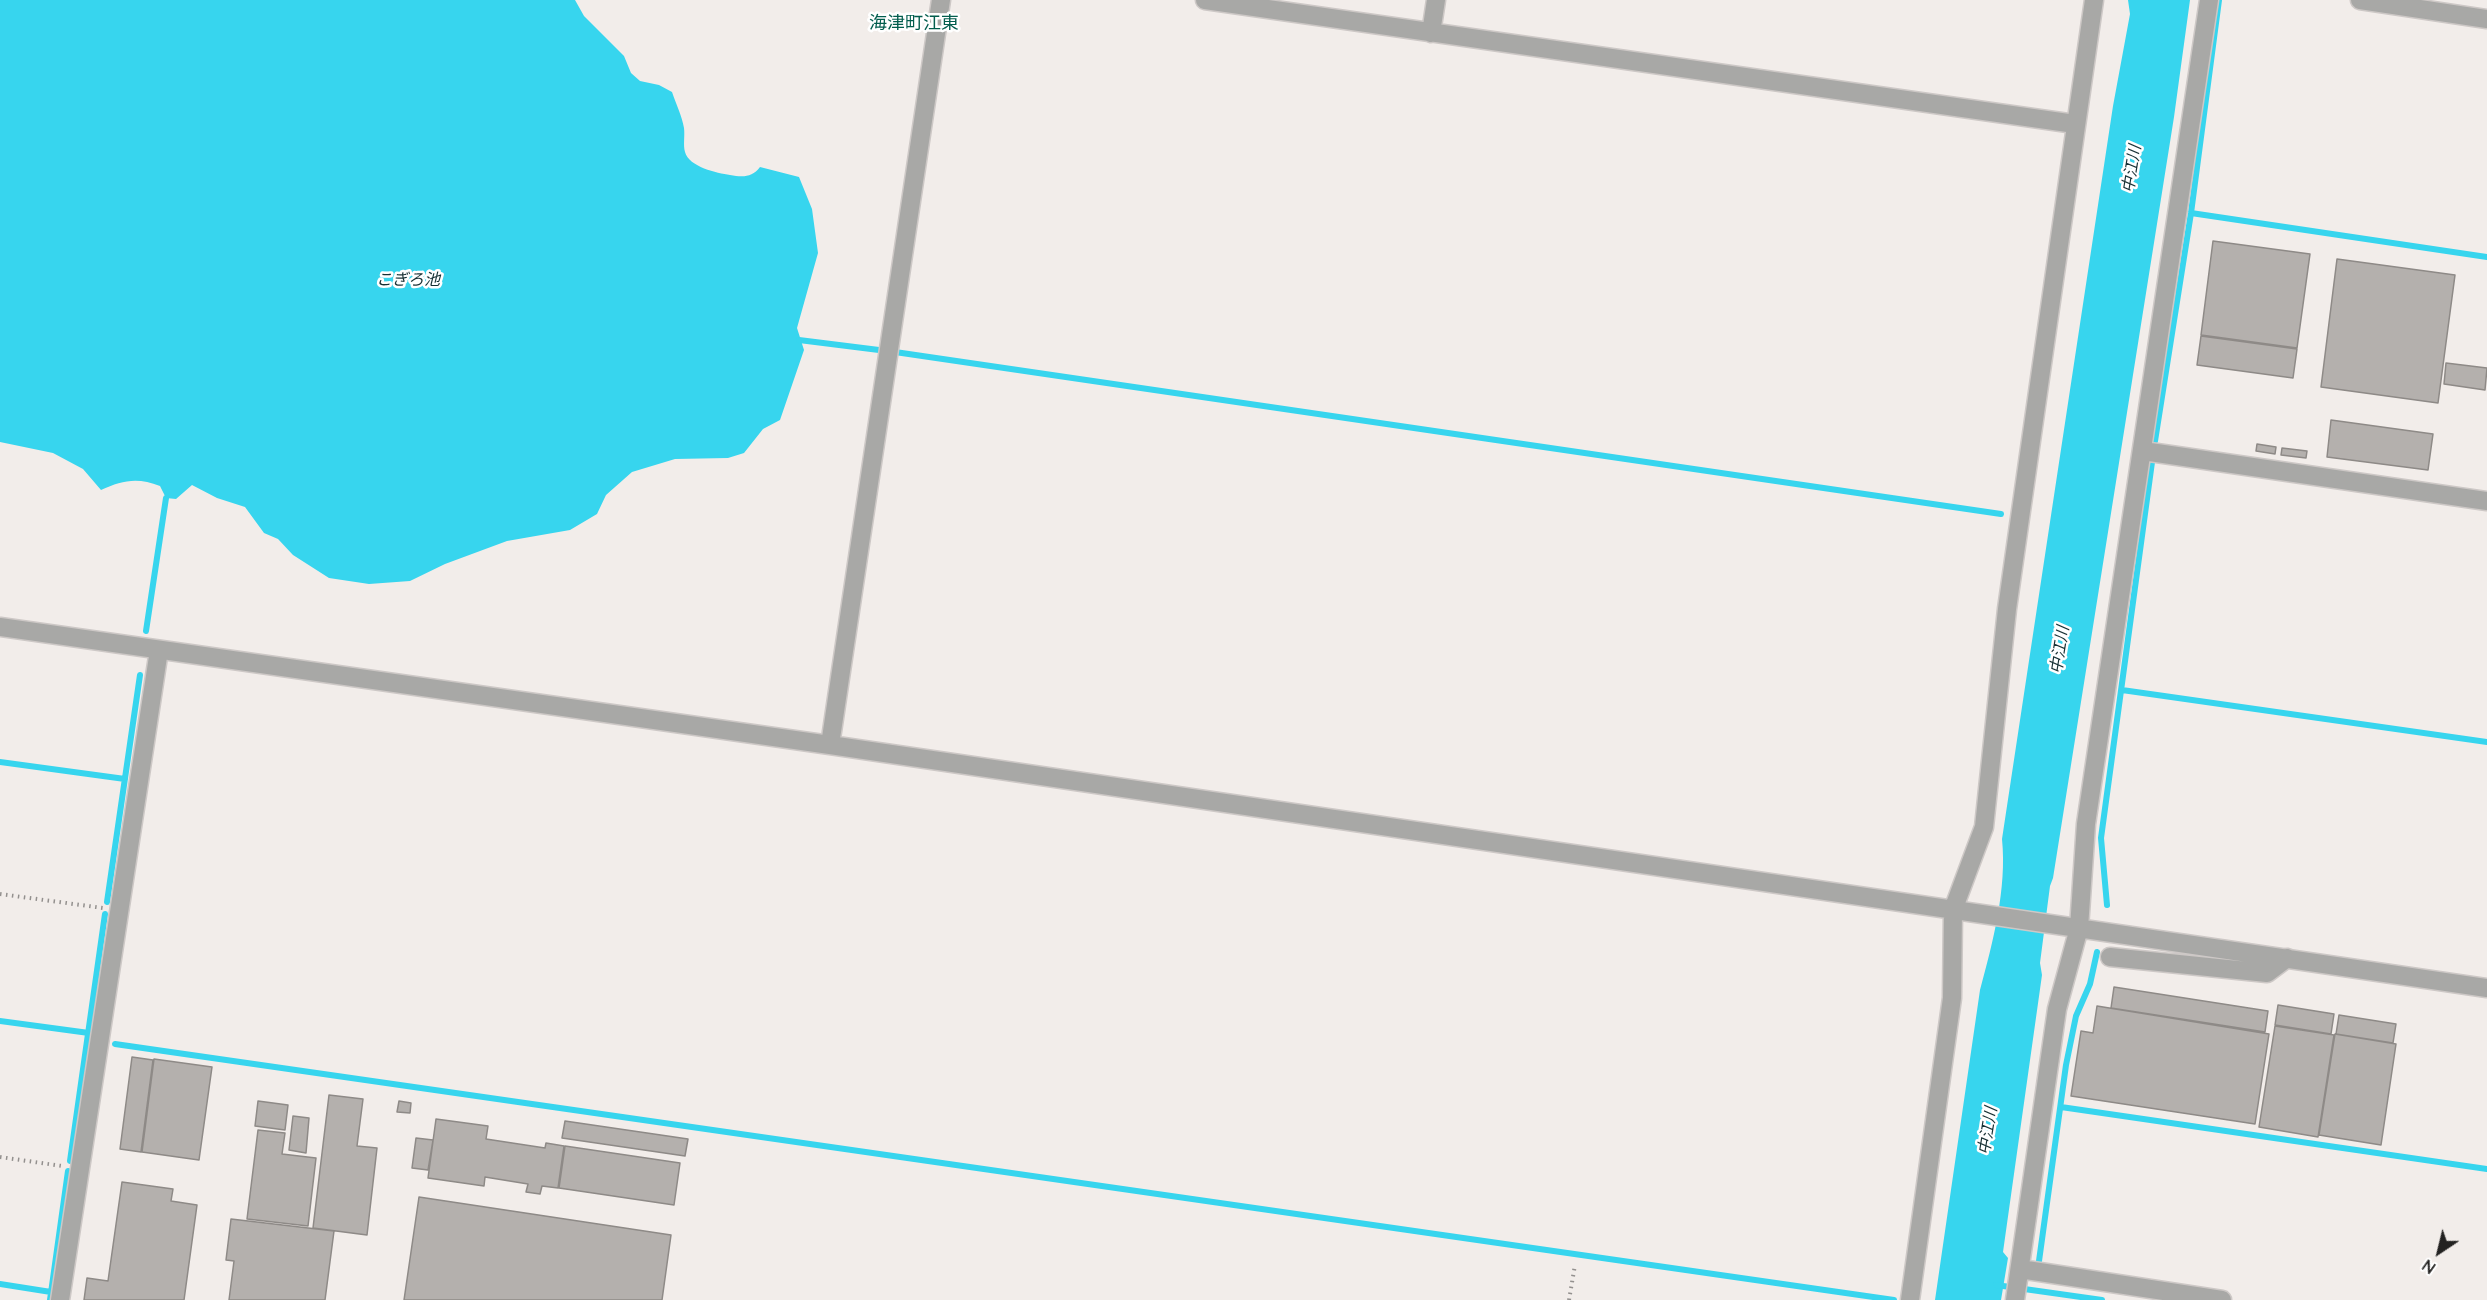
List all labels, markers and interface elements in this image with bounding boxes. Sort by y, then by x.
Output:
district label: 海津町江東 [869,13,959,35]
water label: 中江川 [2119,144,2145,194]
water label: こぎろ池 [376,270,440,290]
water label: 中江川 [2047,625,2073,675]
water label: 中江川 [1975,1106,2001,1156]
north arrow [2409,1222,2469,1282]
text: N [2418,1255,2439,1278]

